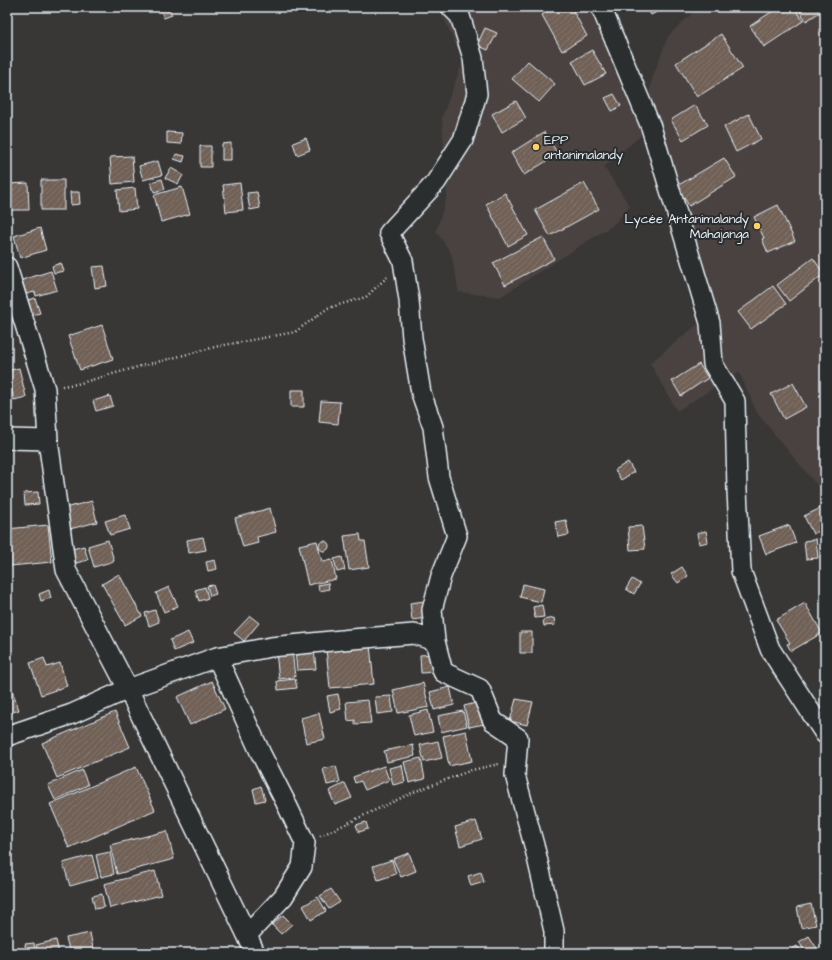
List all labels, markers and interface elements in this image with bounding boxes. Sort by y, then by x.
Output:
place label: EPP antanimalandy [544,131,623,165]
marker: EPP antanimalandy [531,142,541,152]
place label: Lycée Antanimalandy Mahajanga [625,210,749,244]
marker: Lycée Antanimalandy Mahajanga [752,221,762,231]

